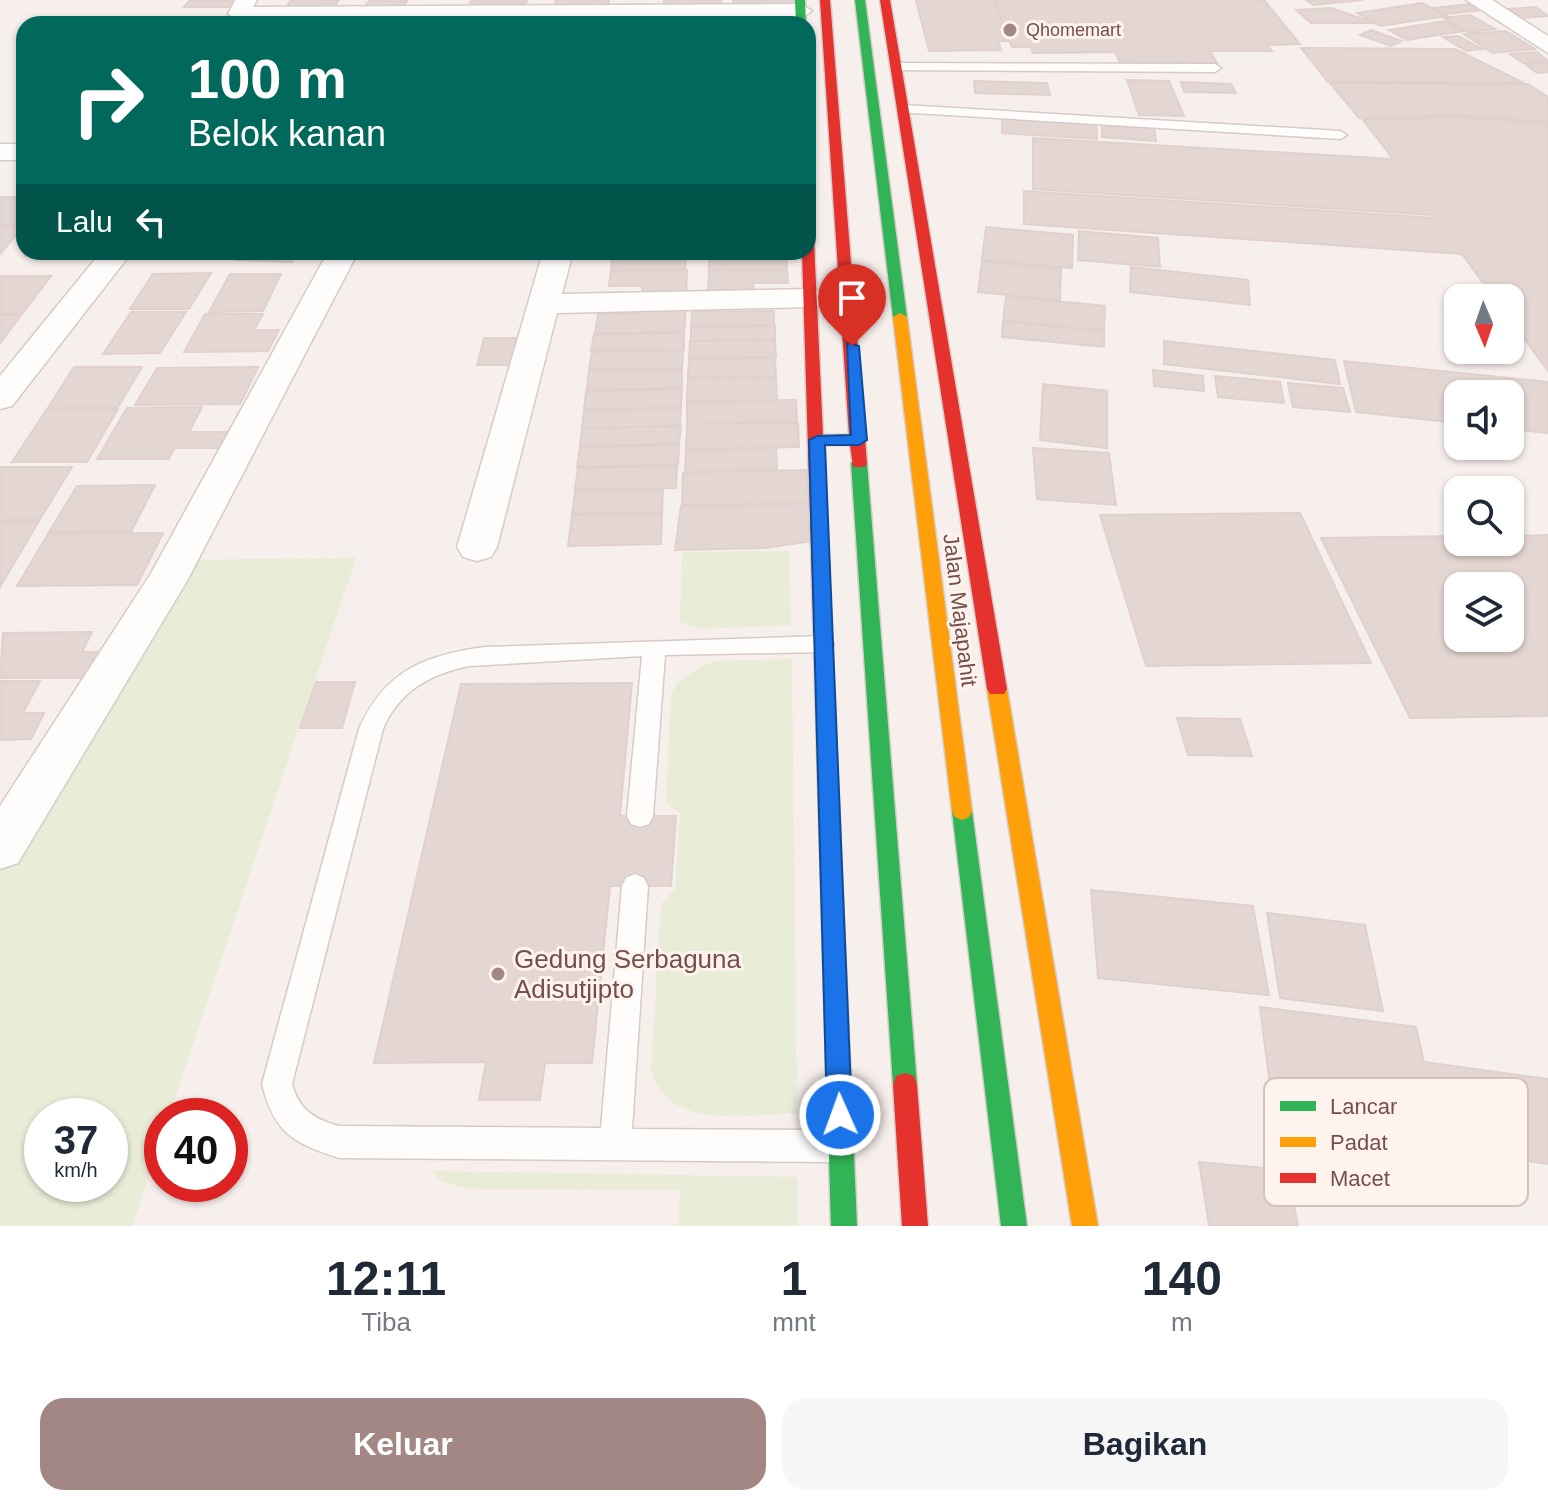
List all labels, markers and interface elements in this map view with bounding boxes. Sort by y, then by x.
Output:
place label: Qhomemart [1026,20,1121,40]
marker: Qhomemart [1001,21,1019,39]
text: 100 m [188,47,347,110]
icon: right [56,48,160,152]
text: Belok kanan [188,113,386,154]
icon: left [129,200,173,244]
text: Lalu [56,205,113,238]
pin [818,264,886,346]
icon: arrive [830,276,874,320]
north arrow [1444,284,1524,364]
map controls [1444,284,1524,652]
button: sound [1444,380,1524,460]
button: search [1444,476,1524,556]
street label: Jalan Majapahit [938,532,982,688]
button: layers [1444,572,1524,652]
place label: Gedung Serbaguna Adisutjipto [514,944,742,1004]
marker: Gedung Serbaguna Adisutjipto [489,965,507,983]
position arrow [798,1073,882,1157]
legend [1264,1078,1528,1206]
text: Lancar [1330,1094,1397,1119]
speed limit sign: 40 [144,1098,248,1202]
text: 37 [54,1118,98,1162]
text: Padat [1330,1130,1388,1155]
text: km/h [54,1159,98,1181]
text: Macet [1330,1166,1390,1191]
text: 12:11 [326,1252,446,1305]
text: 1 [781,1252,807,1305]
text: 140 [1142,1252,1222,1305]
text: Tiba [361,1307,411,1337]
text: mnt [772,1307,816,1337]
text: m [1171,1307,1193,1337]
button: Keluar [40,1398,766,1490]
button: Bagikan [782,1398,1508,1490]

